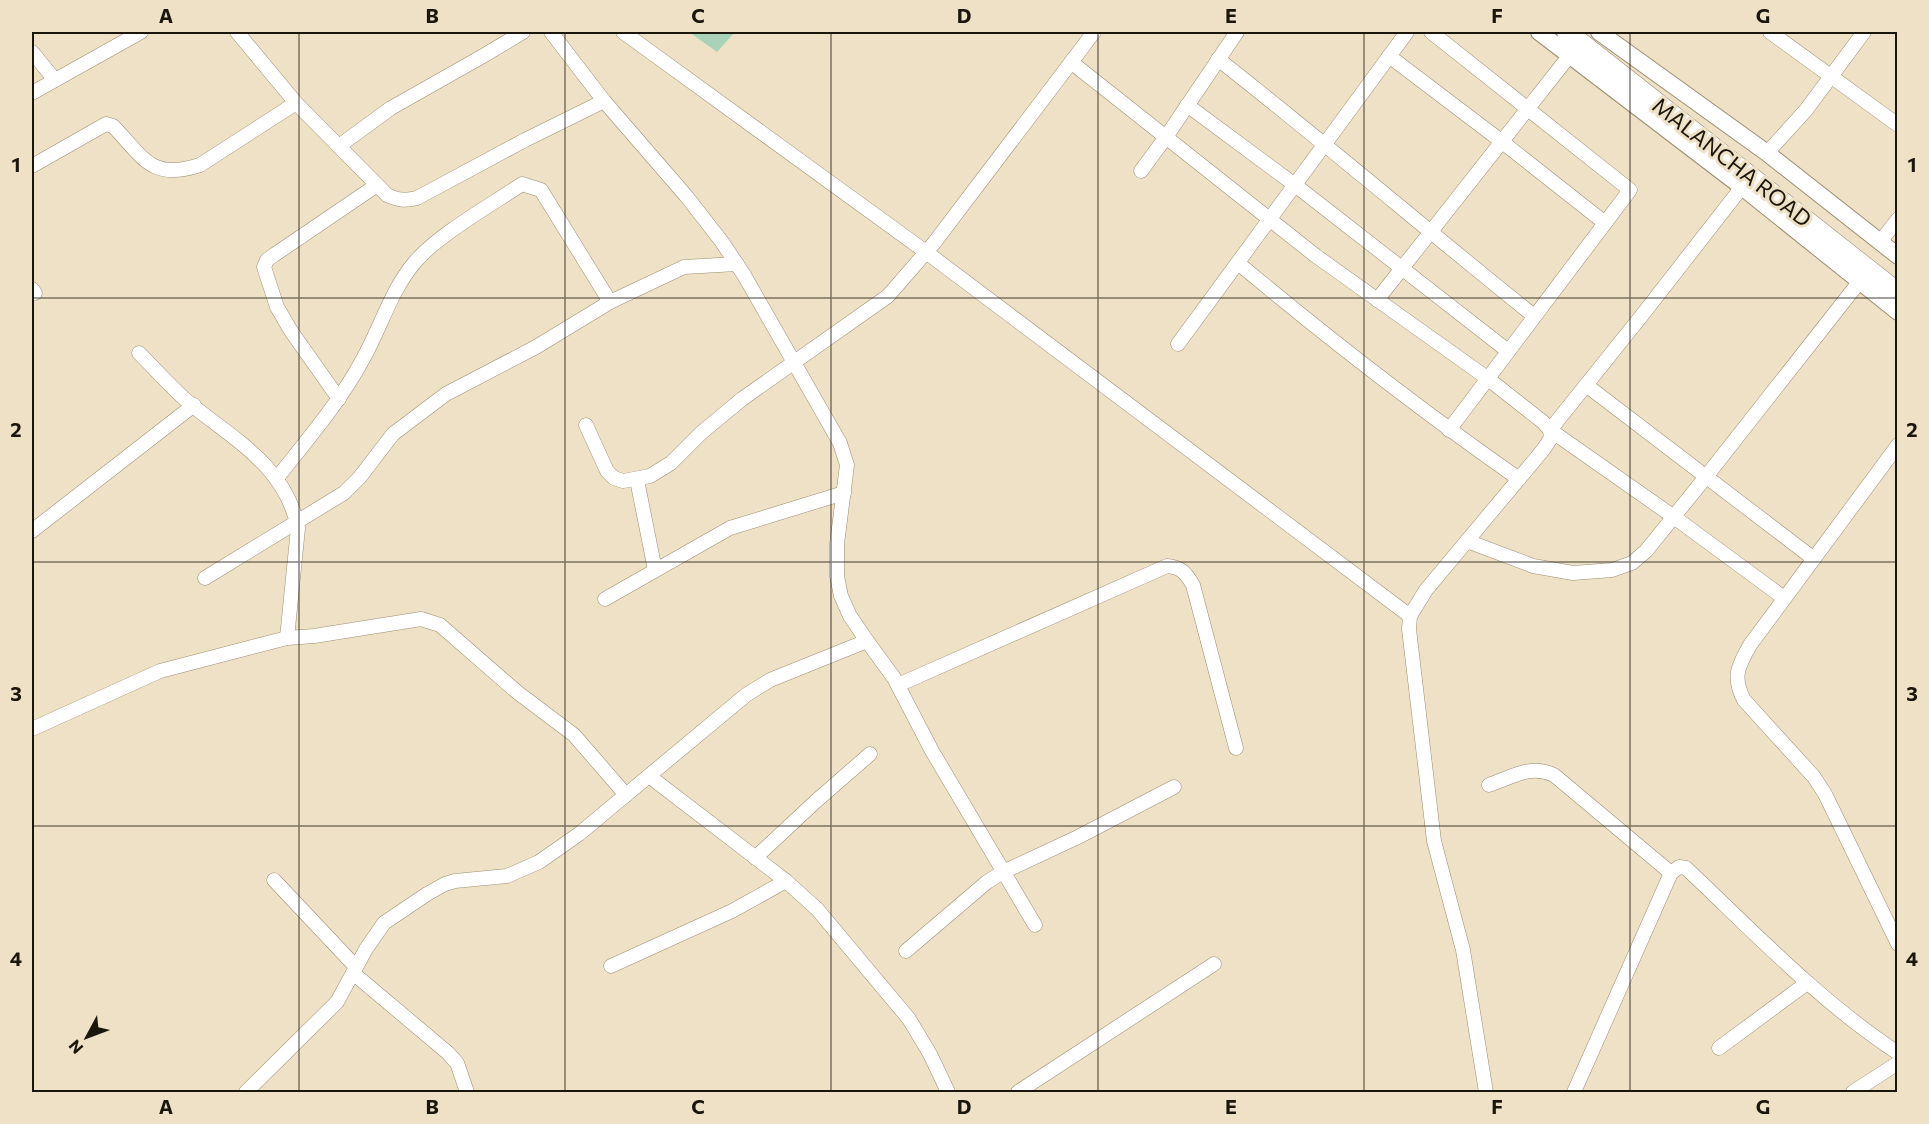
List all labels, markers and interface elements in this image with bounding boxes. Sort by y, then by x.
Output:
text: A [159,3,173,27]
text: B [425,3,439,27]
text: C [691,3,705,27]
text: D [957,3,971,27]
text: E [1225,3,1237,27]
text: F [1491,3,1503,27]
text: G [1756,3,1770,27]
street label: MALANCHA ROAD [1647,91,1817,232]
text: 1 [11,152,21,176]
text: 1 [1907,152,1917,176]
text: 2 [10,417,22,441]
text: 2 [1906,417,1918,441]
text: 3 [10,681,22,705]
text: 3 [1906,681,1918,705]
text: 4 [10,946,22,970]
text: 4 [1906,946,1918,970]
north arrow [57,1007,117,1067]
text: N [64,1036,86,1058]
text: A [159,1094,173,1118]
text: B [425,1094,439,1118]
text: C [691,1094,705,1118]
text: D [957,1094,971,1118]
text: E [1225,1094,1237,1118]
text: F [1491,1094,1503,1118]
text: G [1756,1094,1770,1118]

